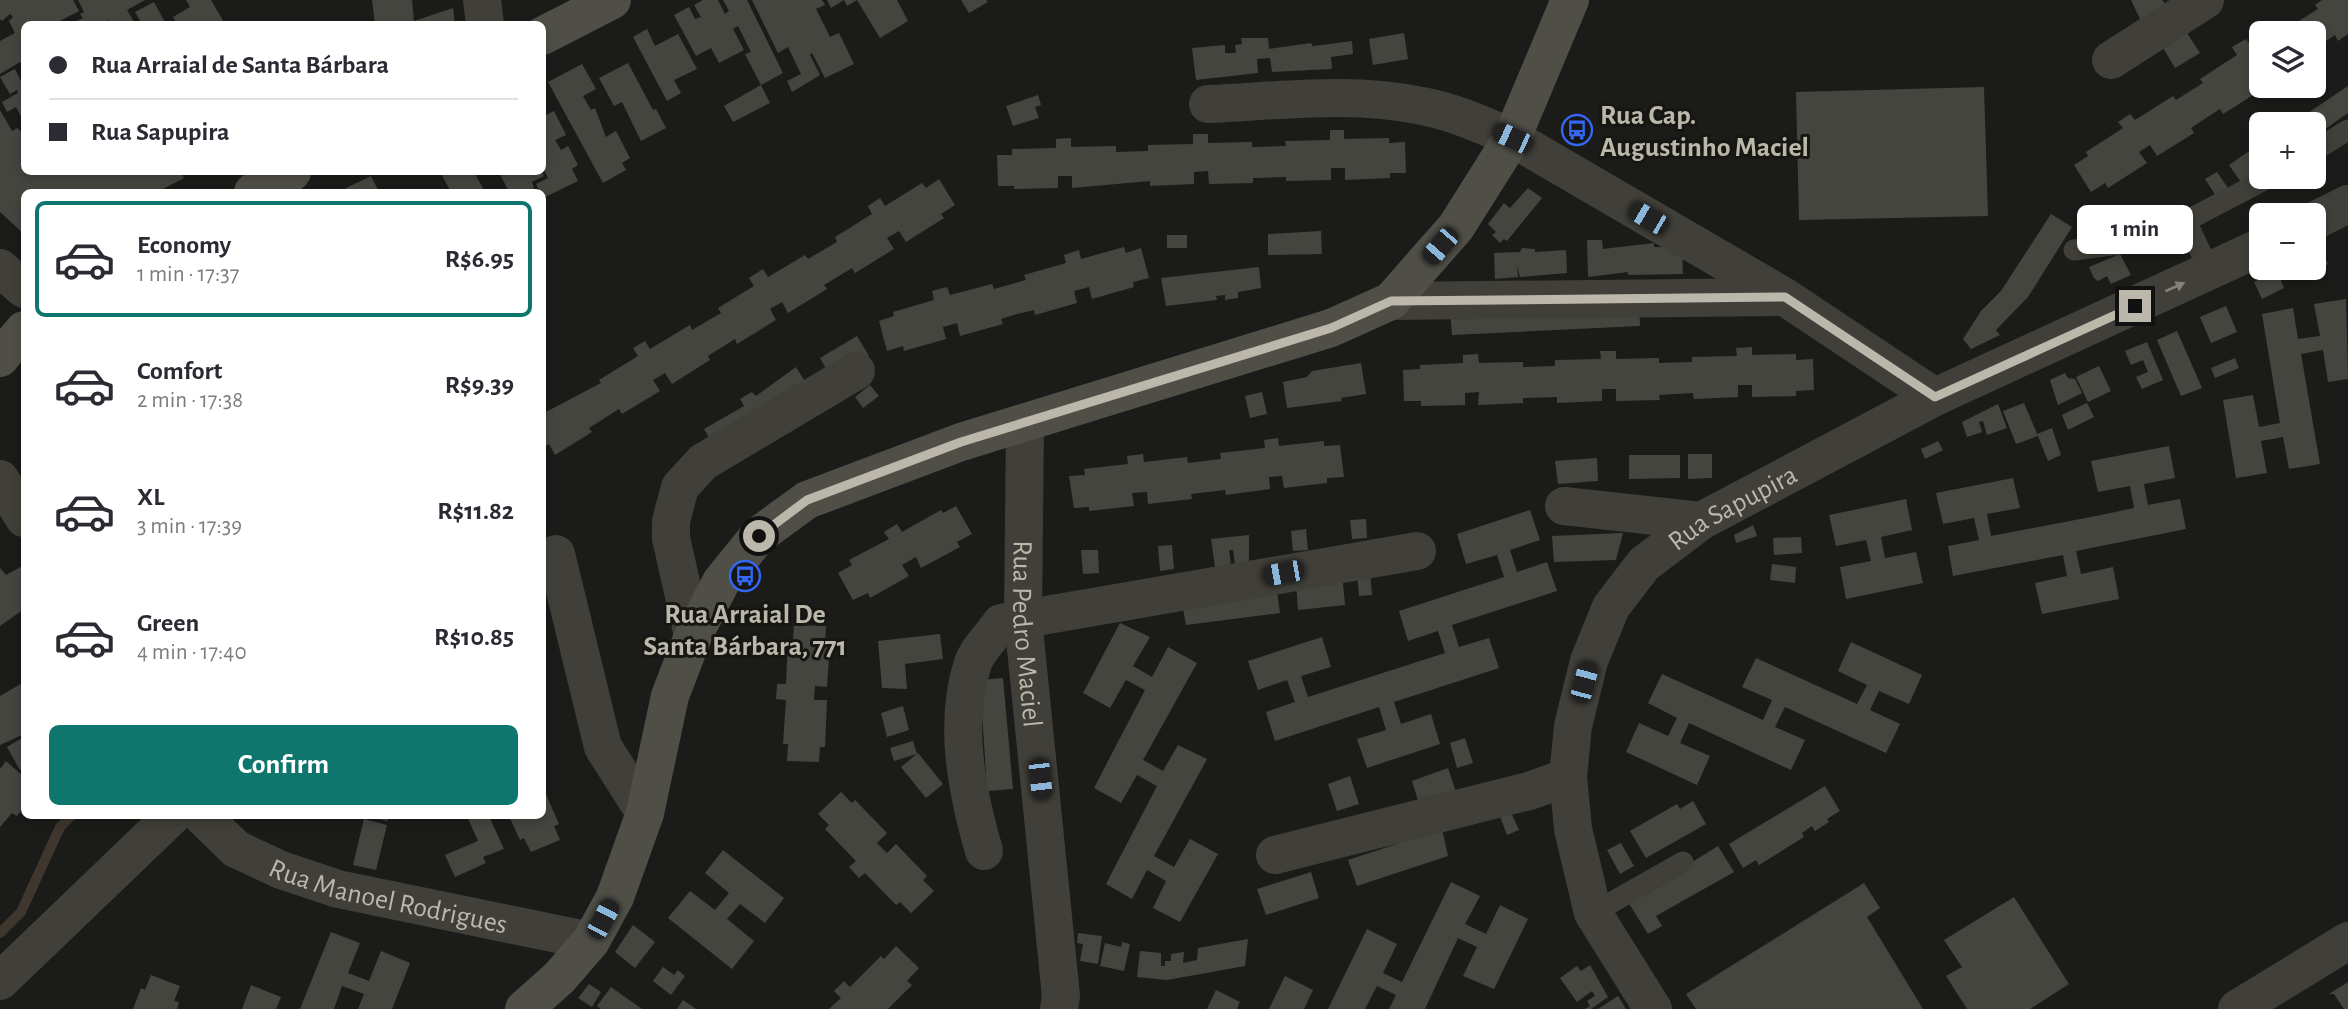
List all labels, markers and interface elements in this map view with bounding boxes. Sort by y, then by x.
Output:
map controls [2249,21,2326,280]
button: layers [2249,21,2326,98]
text: Rua Arraial de Santa Bárbara [91,52,389,78]
place label: Rua Cap. Augustinho Maciel [1600,102,1809,162]
button: + [2249,112,2326,189]
bus stop icon: Rua Cap. Augustinho Maciel [1560,113,1594,147]
text: Rua Sapupira [91,119,230,145]
car [1489,120,1536,156]
car [1625,198,1672,238]
button: − [2249,203,2326,280]
callout: 1 min [2077,204,2193,254]
text: 1 min [2111,218,2159,241]
car [1419,223,1462,269]
icon: car [53,228,116,291]
text: Economy [137,232,231,258]
text: R$6.95 [445,246,514,272]
text: 1 min · 17:37 [137,263,239,286]
one-way arrow [2165,282,2185,293]
route end [2119,290,2151,322]
icon: car [53,354,116,417]
text: Comfort [137,358,222,384]
text: R$9.39 [445,372,514,398]
text: 2 min · 17:38 [137,389,243,412]
street label: Rua Sapupira [1664,461,1802,557]
icon: car [53,480,116,543]
text: XL [137,484,164,510]
text: R$11.82 [437,498,514,524]
text: 3 min · 17:39 [137,515,242,538]
route start [743,520,775,552]
street label: Rua Pedro Maciel [1007,540,1046,729]
bus stop icon: Rua Arraial De Santa Bárbara, 771 [728,559,762,593]
car [1261,559,1306,587]
place label: Rua Arraial De Santa Bárbara, 771 [643,601,847,661]
icon: car [53,606,116,669]
text: Green [137,610,199,636]
text: R$10.85 [434,624,514,650]
text: 4 min · 17:40 [137,641,247,664]
car [1569,659,1600,705]
button: Confirm [49,725,518,805]
car [1028,757,1053,801]
street label: Rua Manoel Rodrigues [264,854,510,939]
car [584,896,623,942]

